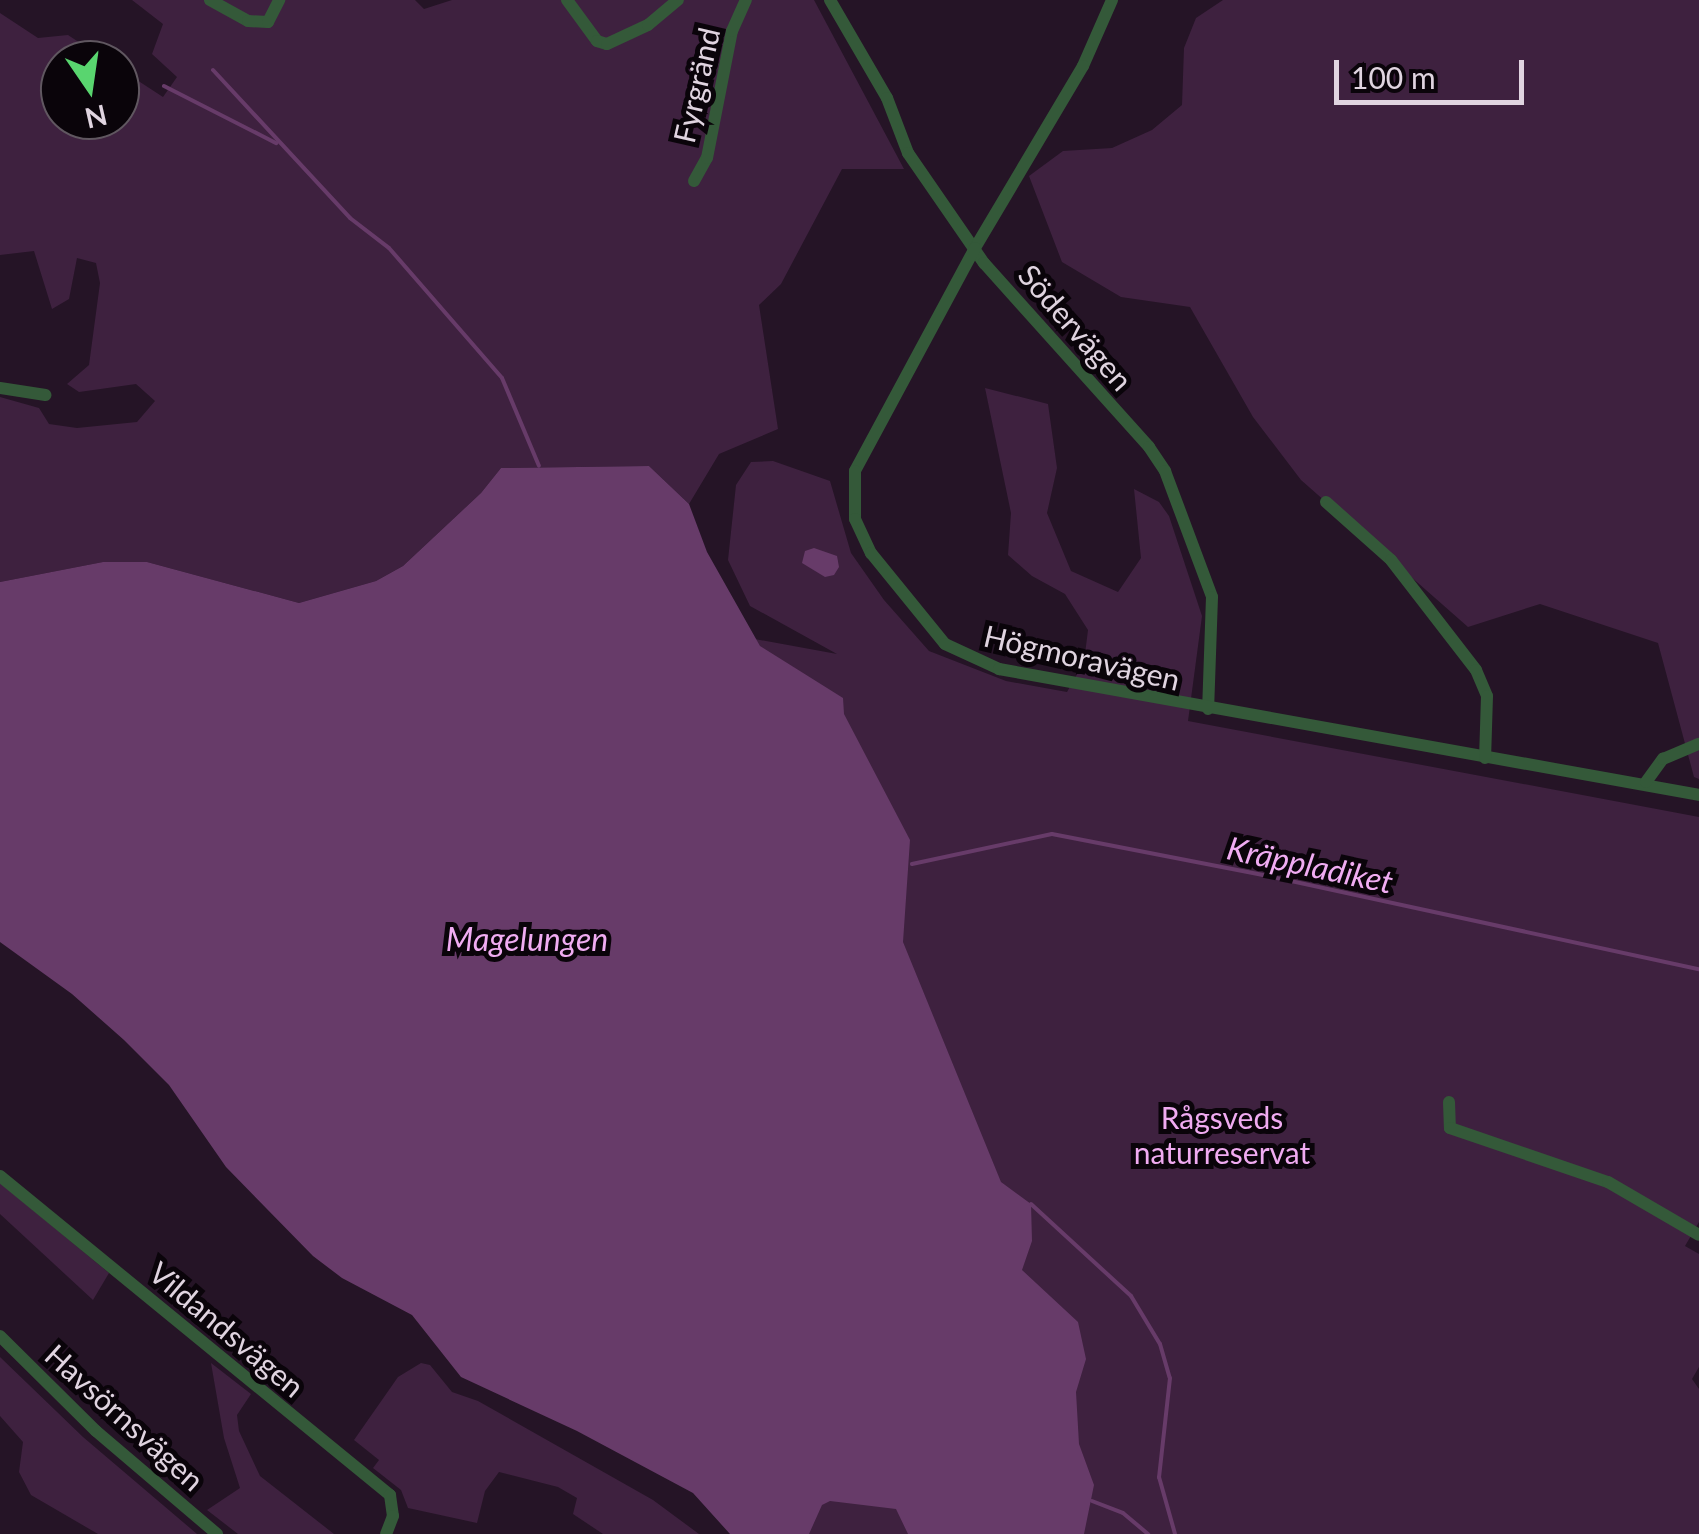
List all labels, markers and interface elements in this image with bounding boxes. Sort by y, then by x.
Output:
street label: Fyrgränd [665,24,727,146]
north arrow [40,40,140,140]
scale bar [1339,40,1529,102]
text: 100 m [1351,59,1436,95]
text: N [82,98,111,136]
street label: Södervägen [1012,257,1140,397]
street label: Högmoravägen [981,617,1183,697]
water label: Kräppladiket [1224,829,1396,901]
water label: Magelungen [446,920,608,958]
park label: Rågsveds naturreservat [1134,1099,1310,1170]
street label: Vildandsvägen [142,1254,312,1404]
street label: Havsörnsvägen [38,1336,212,1498]

